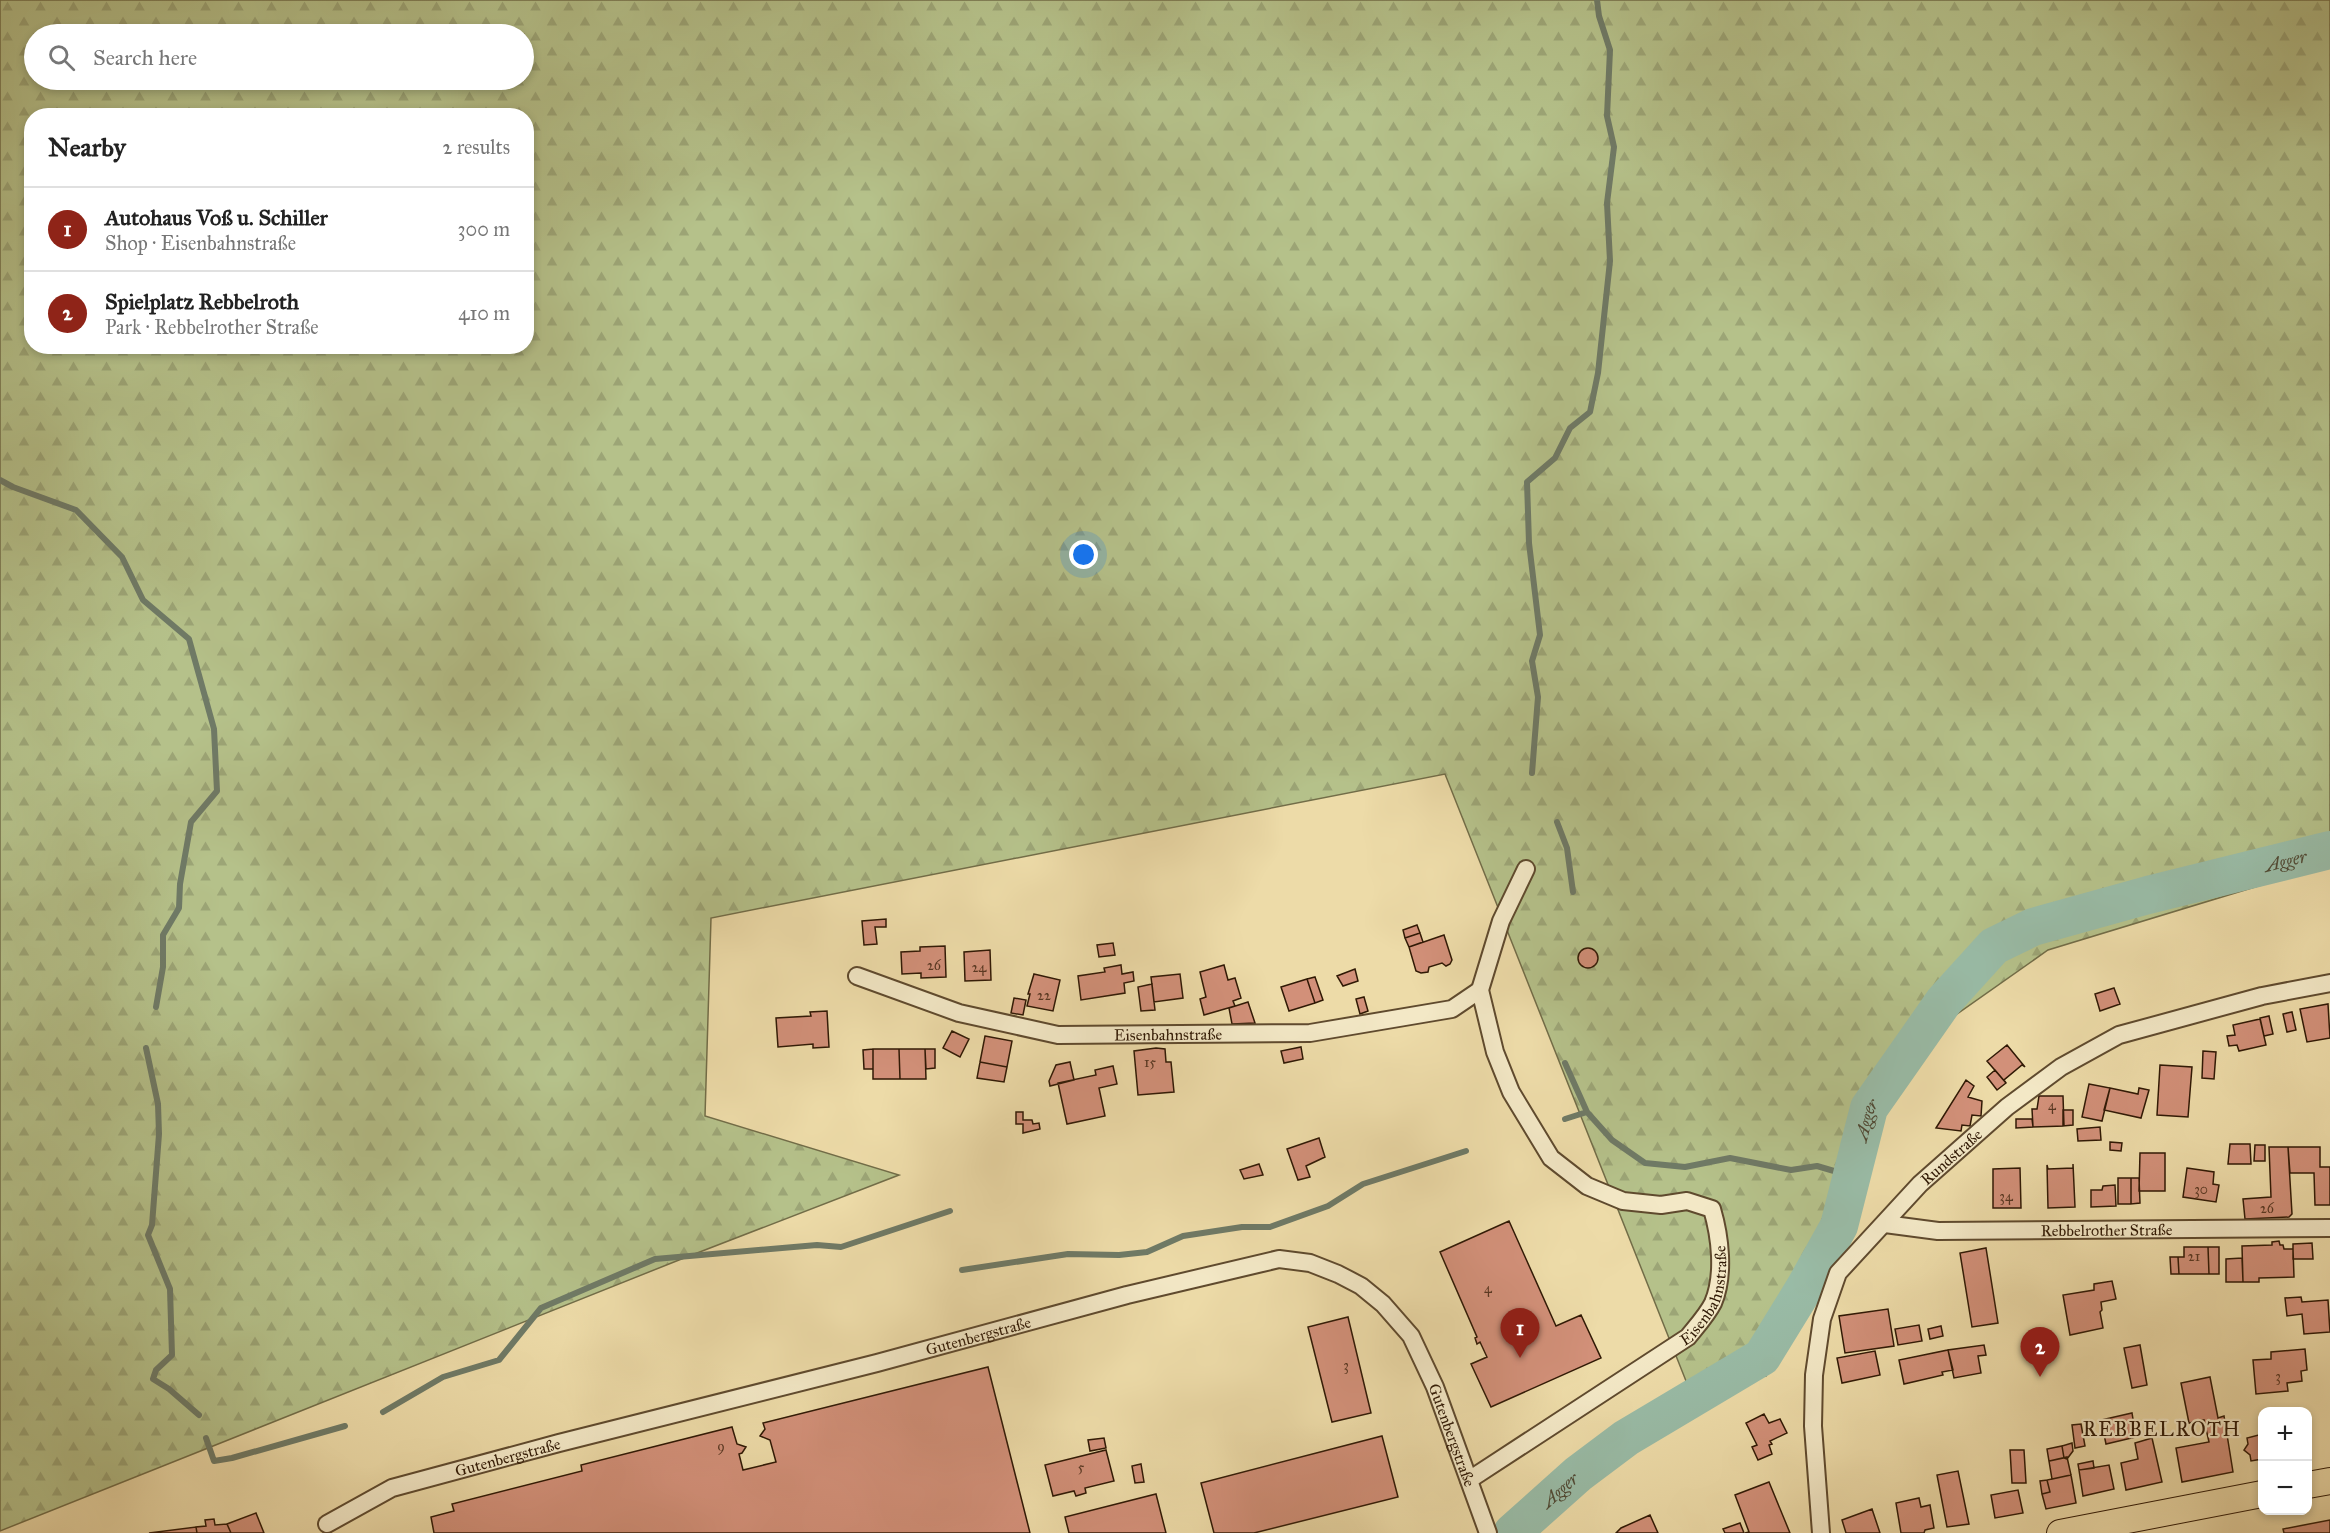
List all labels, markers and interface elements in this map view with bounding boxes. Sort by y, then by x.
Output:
search box [24,24,534,90]
icon: search [45,41,78,74]
text: Search here [93,44,197,71]
text: Nearby [48,131,126,163]
text: 2 results [442,135,510,159]
text: Autohaus Voß u. Schiller [105,204,328,231]
text: 1 [64,217,71,241]
text: 300 m [458,217,510,241]
text: Shop · Eisenbahnstraße [105,231,296,255]
text: Spielplatz Rebbelroth [105,288,299,315]
text: 2 [63,301,72,325]
text: 410 m [458,301,510,325]
text: Park · Rebbelrother Straße [105,315,319,339]
your location [1069,540,1098,569]
water label: Agger [2260,845,2310,877]
house number: 26 [927,957,942,974]
house number: 24 [972,959,988,976]
house number: 22 [1037,987,1051,1004]
street label: Eisenbahnstraße [1114,1025,1223,1045]
house number: 15 [1144,1054,1156,1071]
water label: Agger [1849,1093,1884,1146]
house number: 4 [2048,1097,2057,1114]
street label: Rundstraße [1917,1125,1986,1189]
house number: 30 [2194,1181,2208,1198]
house number: 34 [1999,1188,2014,1205]
house number: 26 [2260,1200,2275,1217]
street label: Rebbelrother Straße [2041,1220,2173,1240]
street label: Eisenbahnstraße [1677,1244,1730,1350]
house number: 21 [2188,1248,2201,1265]
house number: 4 [1484,1280,1493,1297]
pin: 1 [1500,1308,1540,1358]
street label: Gutenbergstraße [924,1312,1033,1359]
pin: 2 [2020,1328,2060,1377]
house number: 3 [1343,1357,1349,1374]
house number: 3 [2275,1368,2281,1385]
street label: Gutenbergstraße [1424,1381,1479,1490]
map controls [2258,1407,2312,1515]
button: + [2258,1407,2312,1461]
district label: REBBELROTH [2083,1417,2241,1441]
street label: Gutenbergstraße [453,1434,563,1481]
house number: 9 [717,1438,725,1455]
house number: 5 [1078,1459,1085,1476]
button: − [2258,1461,2312,1515]
water label: Agger [1535,1467,1584,1514]

